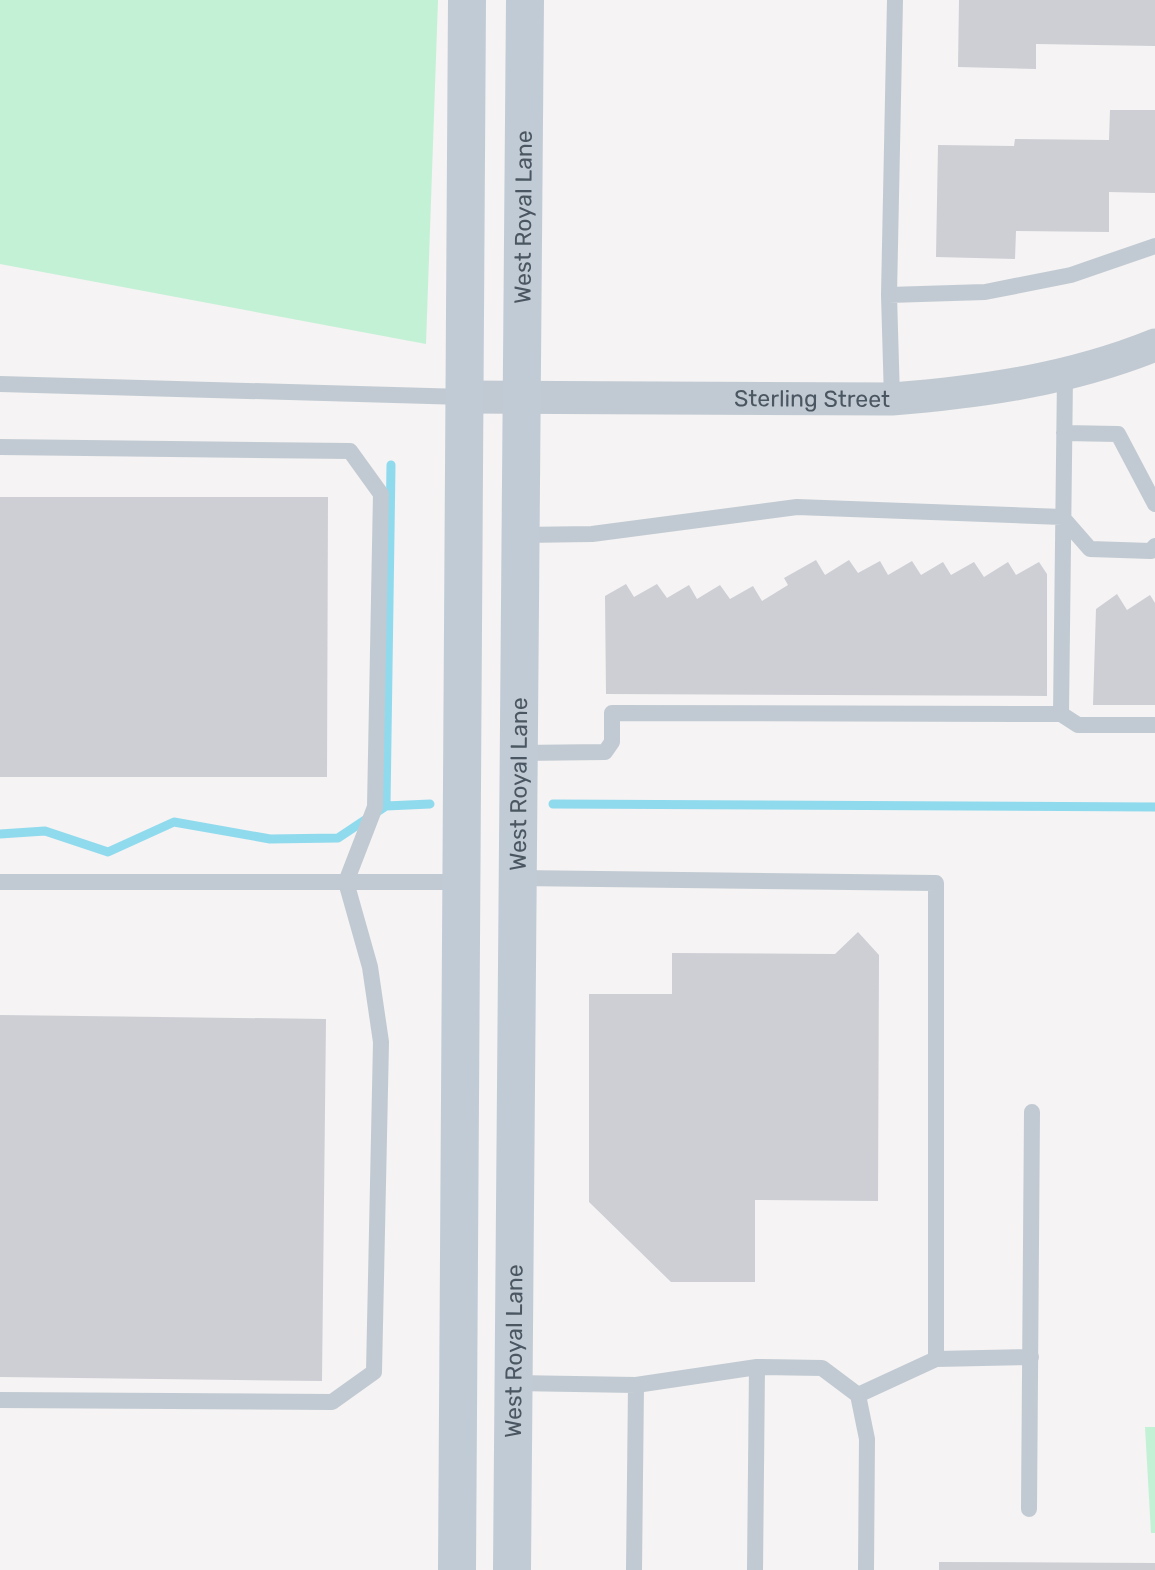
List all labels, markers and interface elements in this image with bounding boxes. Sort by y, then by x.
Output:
street label: West Royal Lane [508,130,538,304]
street label: Sterling Street [734,384,890,413]
street label: West Royal Lane [504,697,533,871]
street label: West Royal Lane [499,1264,529,1438]

